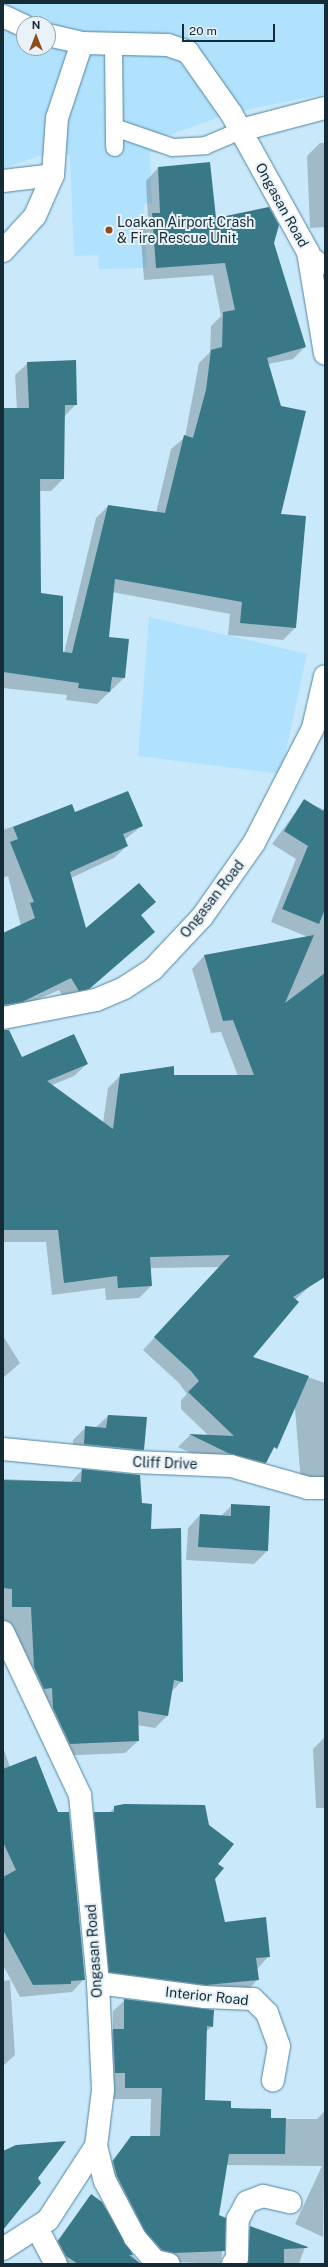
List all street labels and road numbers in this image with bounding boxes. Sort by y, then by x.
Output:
street label: Ongasan Road [252,160,312,250]
street label: Ongasan Road [176,857,248,941]
street label: Cliff Drive [132,1453,198,1473]
street label: Ongasan Road [82,1904,106,1998]
street label: Interior Road [164,1983,250,2009]

